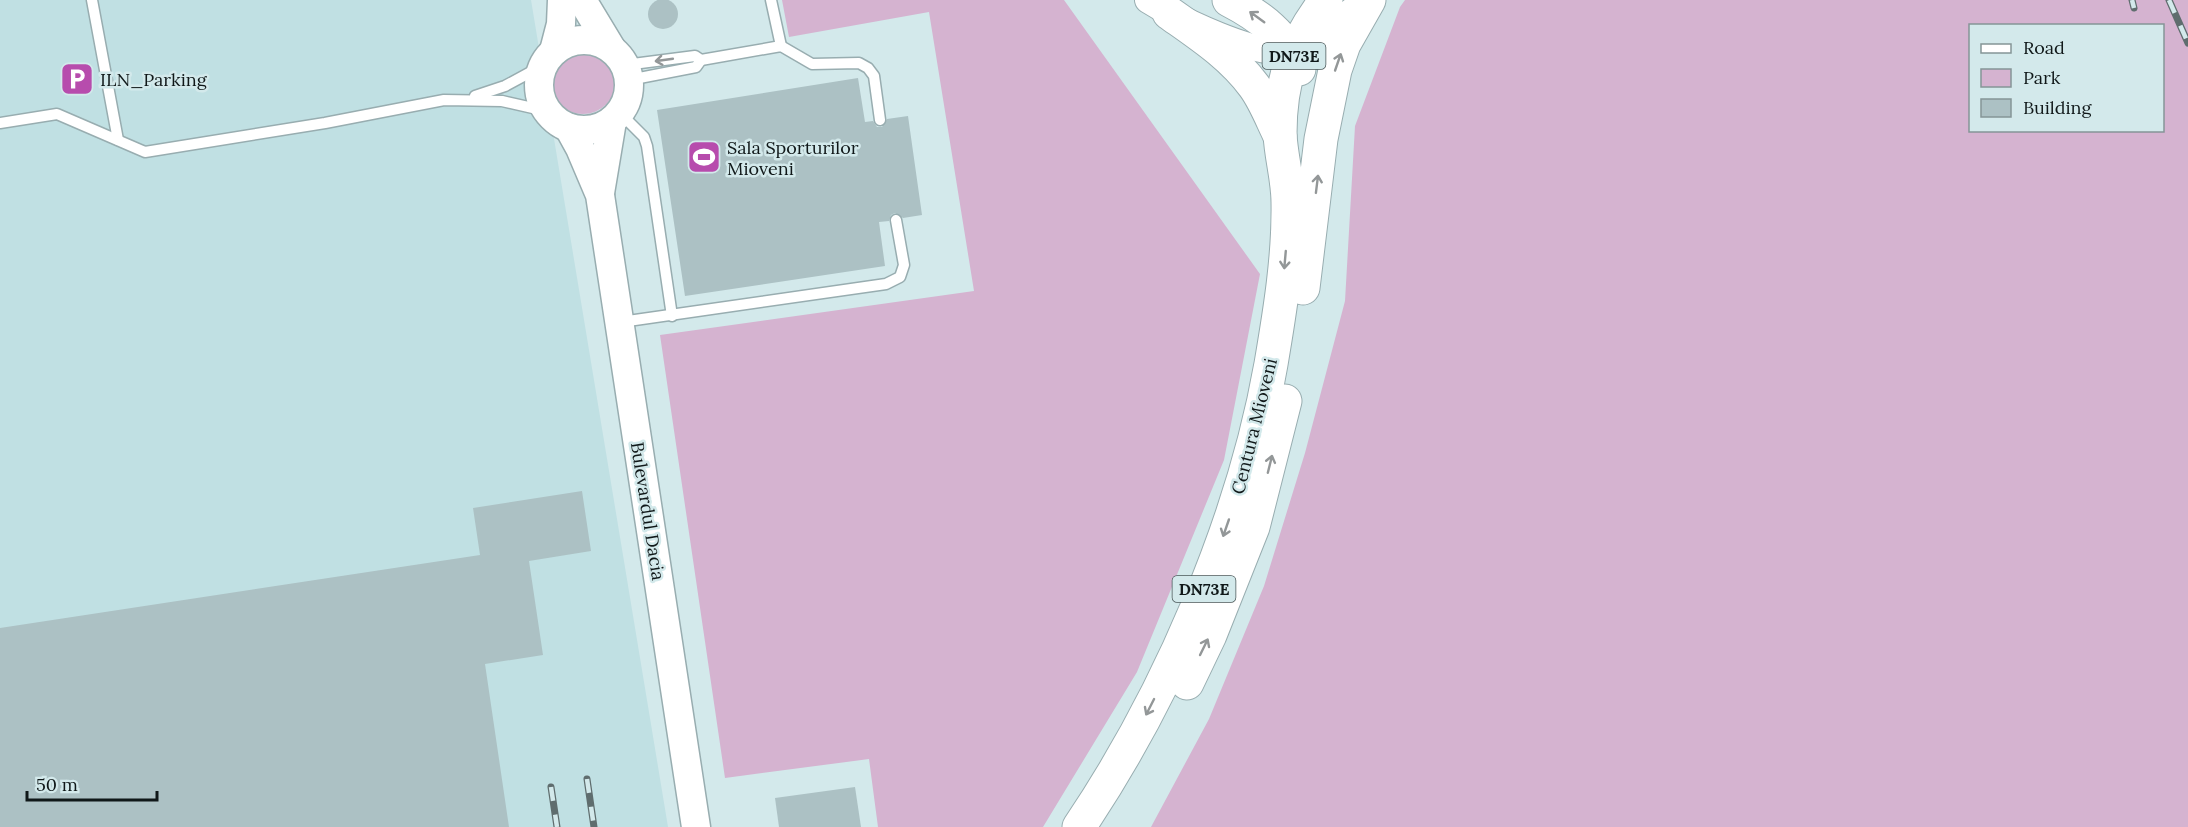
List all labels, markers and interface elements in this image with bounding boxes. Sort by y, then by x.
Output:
one-way arrow [1250,11,1266,23]
legend [1969,24,2164,132]
text: Road [2023,36,2065,59]
road number: DN73E [1262,43,1326,69]
one-way arrow [1333,53,1344,72]
one-way arrow [654,55,674,66]
parking icon: ILN_Parking [59,61,95,97]
text: Park [2023,66,2061,89]
place label: ILN_Parking [100,68,208,91]
text: Building [2023,96,2093,119]
place label: Sala Sporturilor Mioveni [727,136,859,180]
sports icon: Sala Sporturilor Mioveni [686,139,722,175]
one-way arrow [1312,175,1323,195]
one-way arrow [1279,250,1290,269]
street label: Centura Mioveni [1226,356,1282,496]
street label: Bulevardul Dacia [626,440,670,582]
one-way arrow [1265,455,1277,474]
one-way arrow [1219,518,1230,537]
road number: DN73E [1172,576,1236,602]
one-way arrow [1199,638,1210,656]
one-way arrow [1144,698,1156,715]
scale bar [27,764,158,802]
text: 50 m [36,773,78,796]

